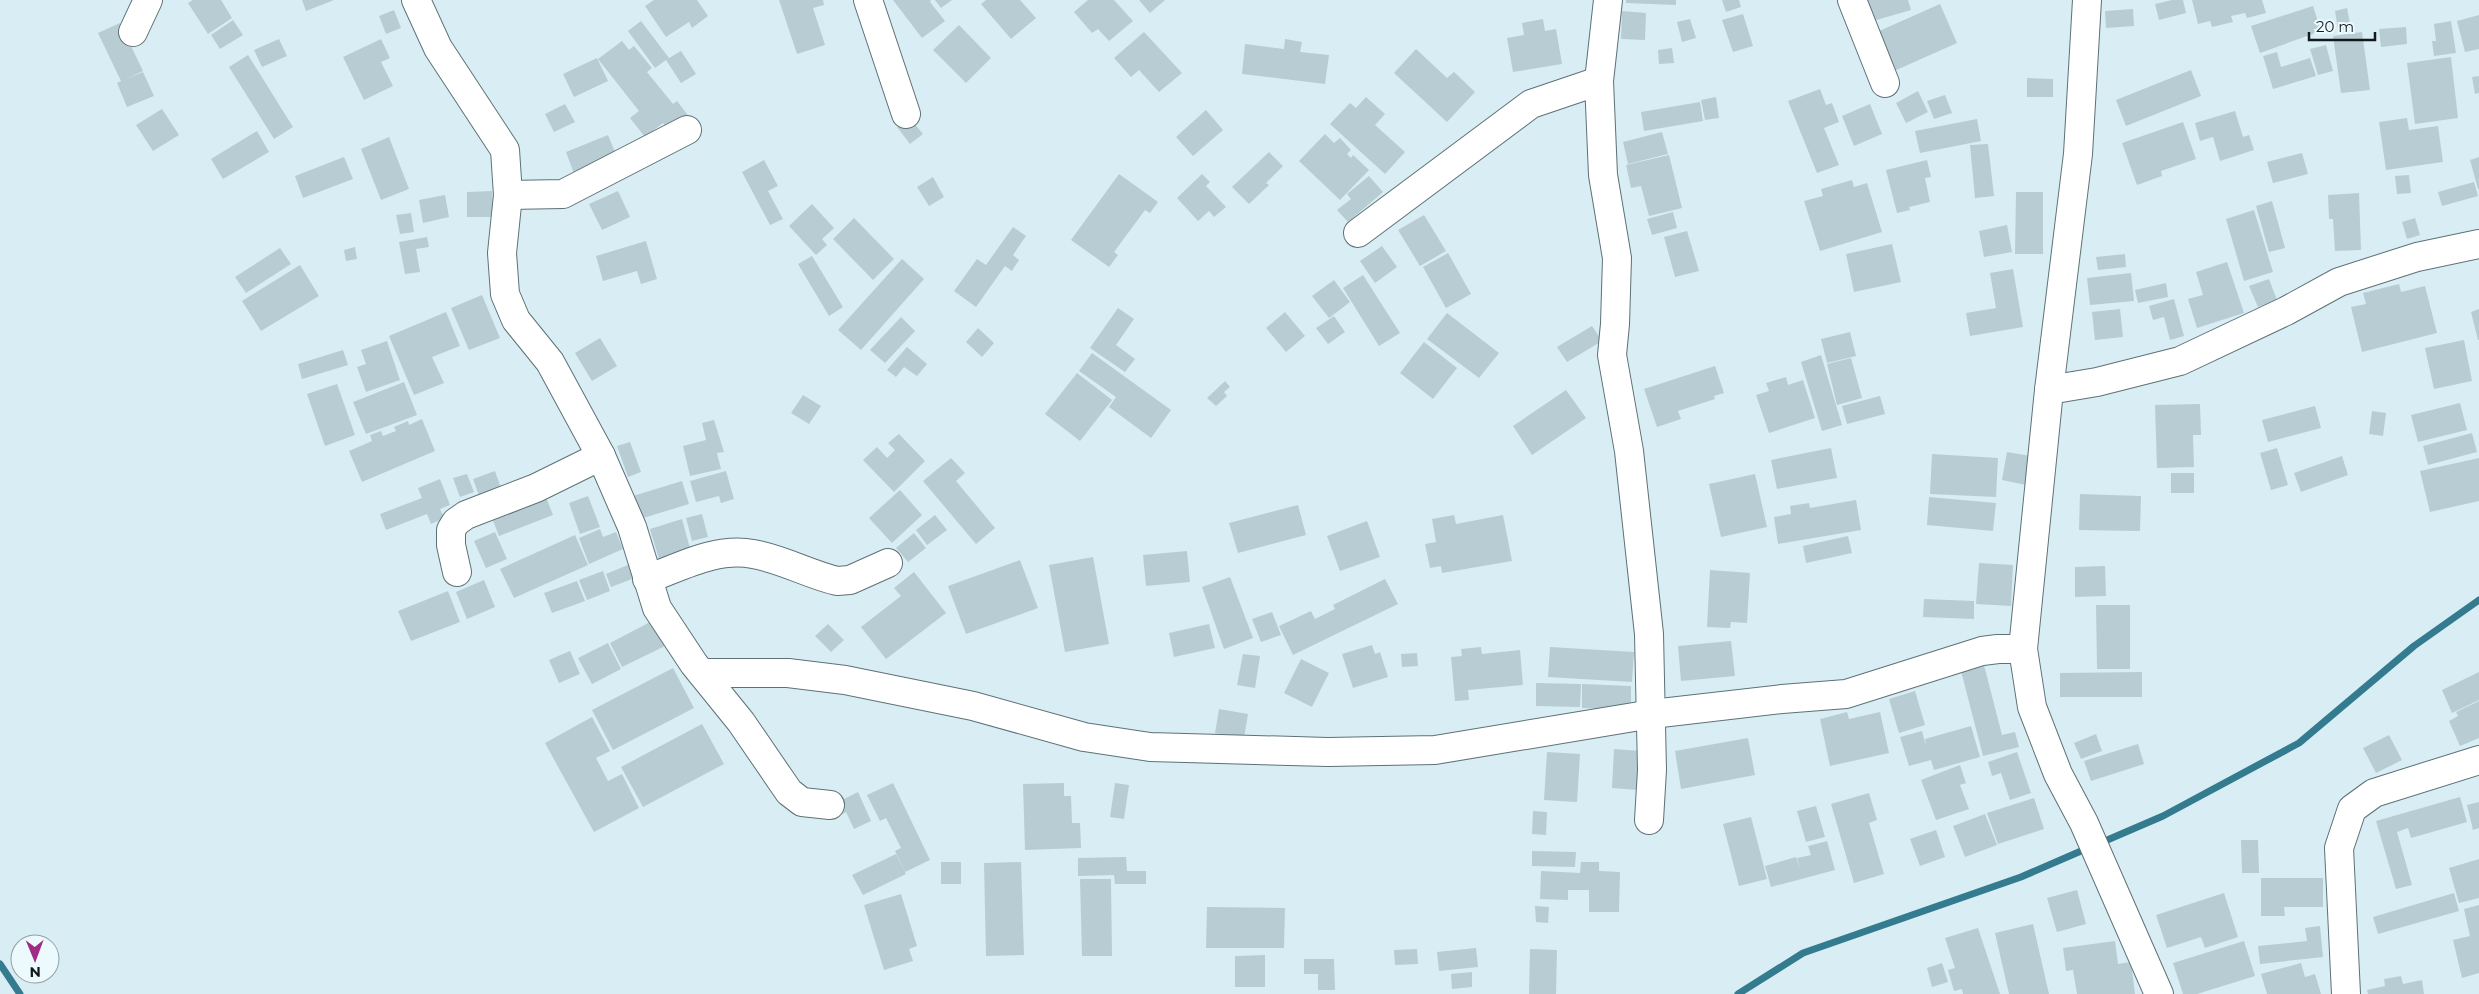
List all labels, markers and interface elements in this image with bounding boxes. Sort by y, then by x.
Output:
scale bar [2309,10,2375,42]
text: 20 m [2316,17,2354,36]
north arrow [10,934,60,984]
text: N [29,963,41,981]

